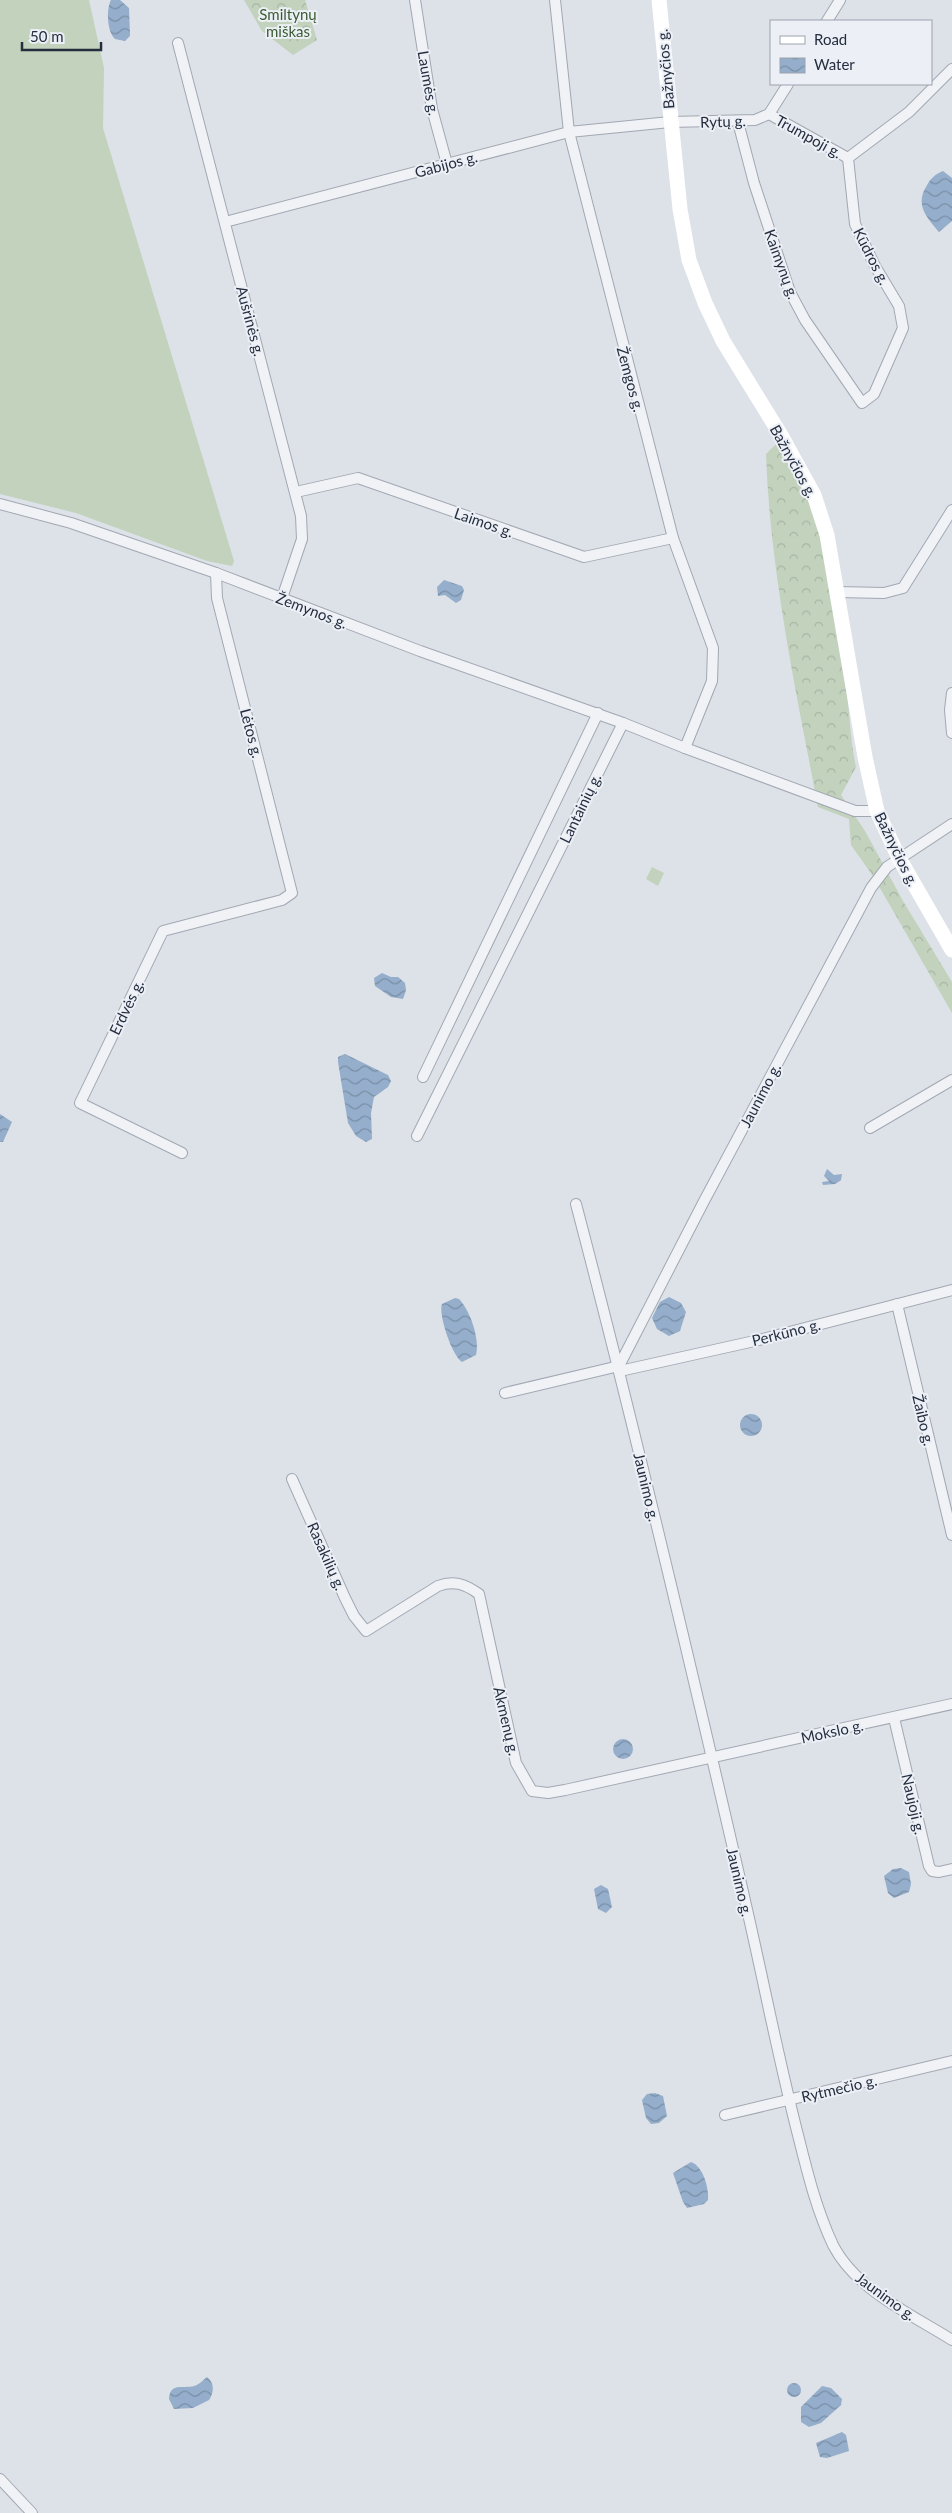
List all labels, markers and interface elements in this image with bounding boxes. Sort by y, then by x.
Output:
park label: Smiltynų miškas [259,5,317,40]
scale bar [22,20,101,52]
legend [770,20,932,85]
text: 50 m [30,27,64,45]
street label: Bažnyčios g. [653,28,677,110]
text: Road [814,30,847,48]
street label: Laumės g. [414,49,444,117]
text: Water [814,55,855,73]
street label: Rytų g. [700,111,746,131]
street label: Trumpoji g. [773,111,845,161]
street label: Gabijos g. [413,147,479,181]
street label: Kūdros g. [850,224,894,288]
street label: Kaimynų g. [761,227,803,301]
street label: Aušrinės g. [233,284,269,358]
street label: Žemgos g. [614,344,648,414]
street label: Bažnyčios g. [767,421,821,501]
street label: Laimos g. [452,504,516,540]
street label: Žemynos g. [274,588,350,632]
street label: Lėtos g. [237,706,267,760]
street label: Lantainių g. [555,770,605,846]
street label: Bažnyčios g. [871,809,923,889]
street label: Erdvės g. [105,976,147,1038]
street label: Jaunimo g. [736,1060,784,1130]
street label: Perkūno g. [750,1315,822,1349]
street label: Žaibo g. [909,1393,939,1447]
street label: Jaunimo g. [630,1451,664,1523]
street label: Rasakilių g. [304,1519,350,1593]
street label: Akmenų g. [490,1685,524,1757]
street label: Mokslo g. [799,1716,865,1746]
street label: Naujoji g. [898,1772,930,1836]
street label: Jaunimo g. [723,1846,757,1918]
street label: Rytmečio g. [799,2071,879,2105]
street label: Jaunimo g. [852,2268,920,2324]

